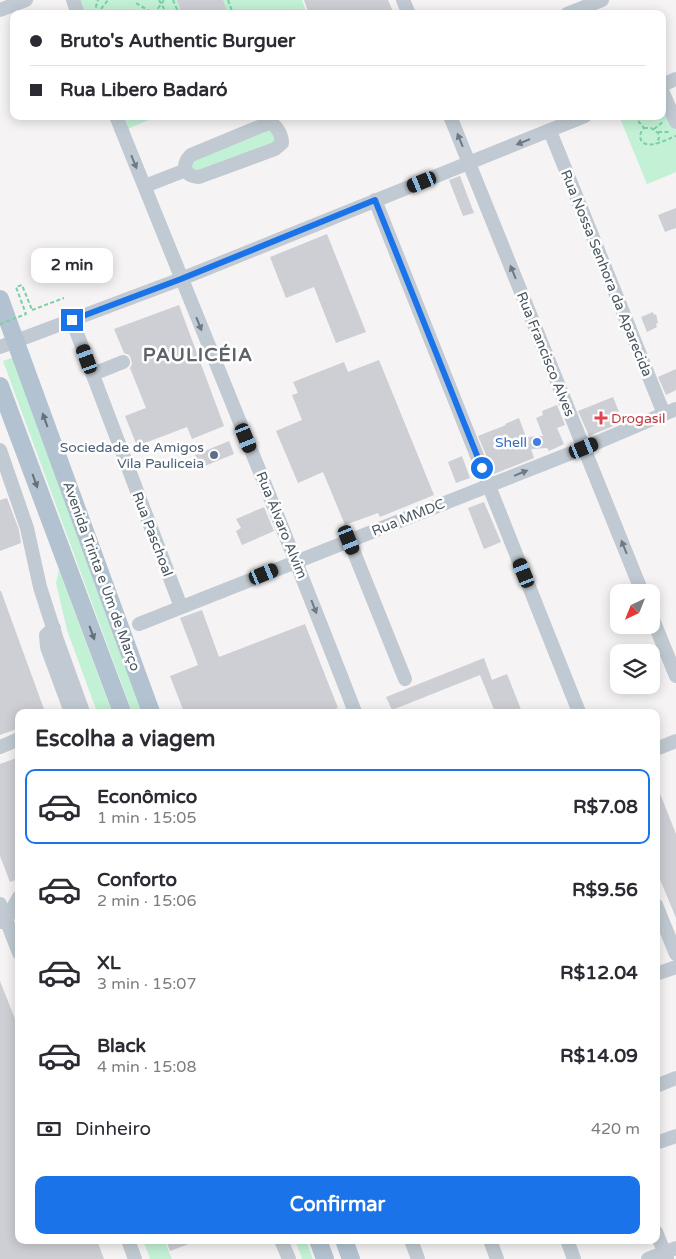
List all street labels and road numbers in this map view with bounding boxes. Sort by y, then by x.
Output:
street label: Rua Nossa Senhora da Aparecida [557,167,656,379]
street label: Rua Francisco Alves [513,289,578,419]
street label: Rua Álvaro Alvim [252,469,311,581]
street label: Avenida Trinta e Um de Março [59,479,144,673]
street label: Rua Paschoal [129,489,177,579]
street label: Rua MMDC [369,495,447,540]

